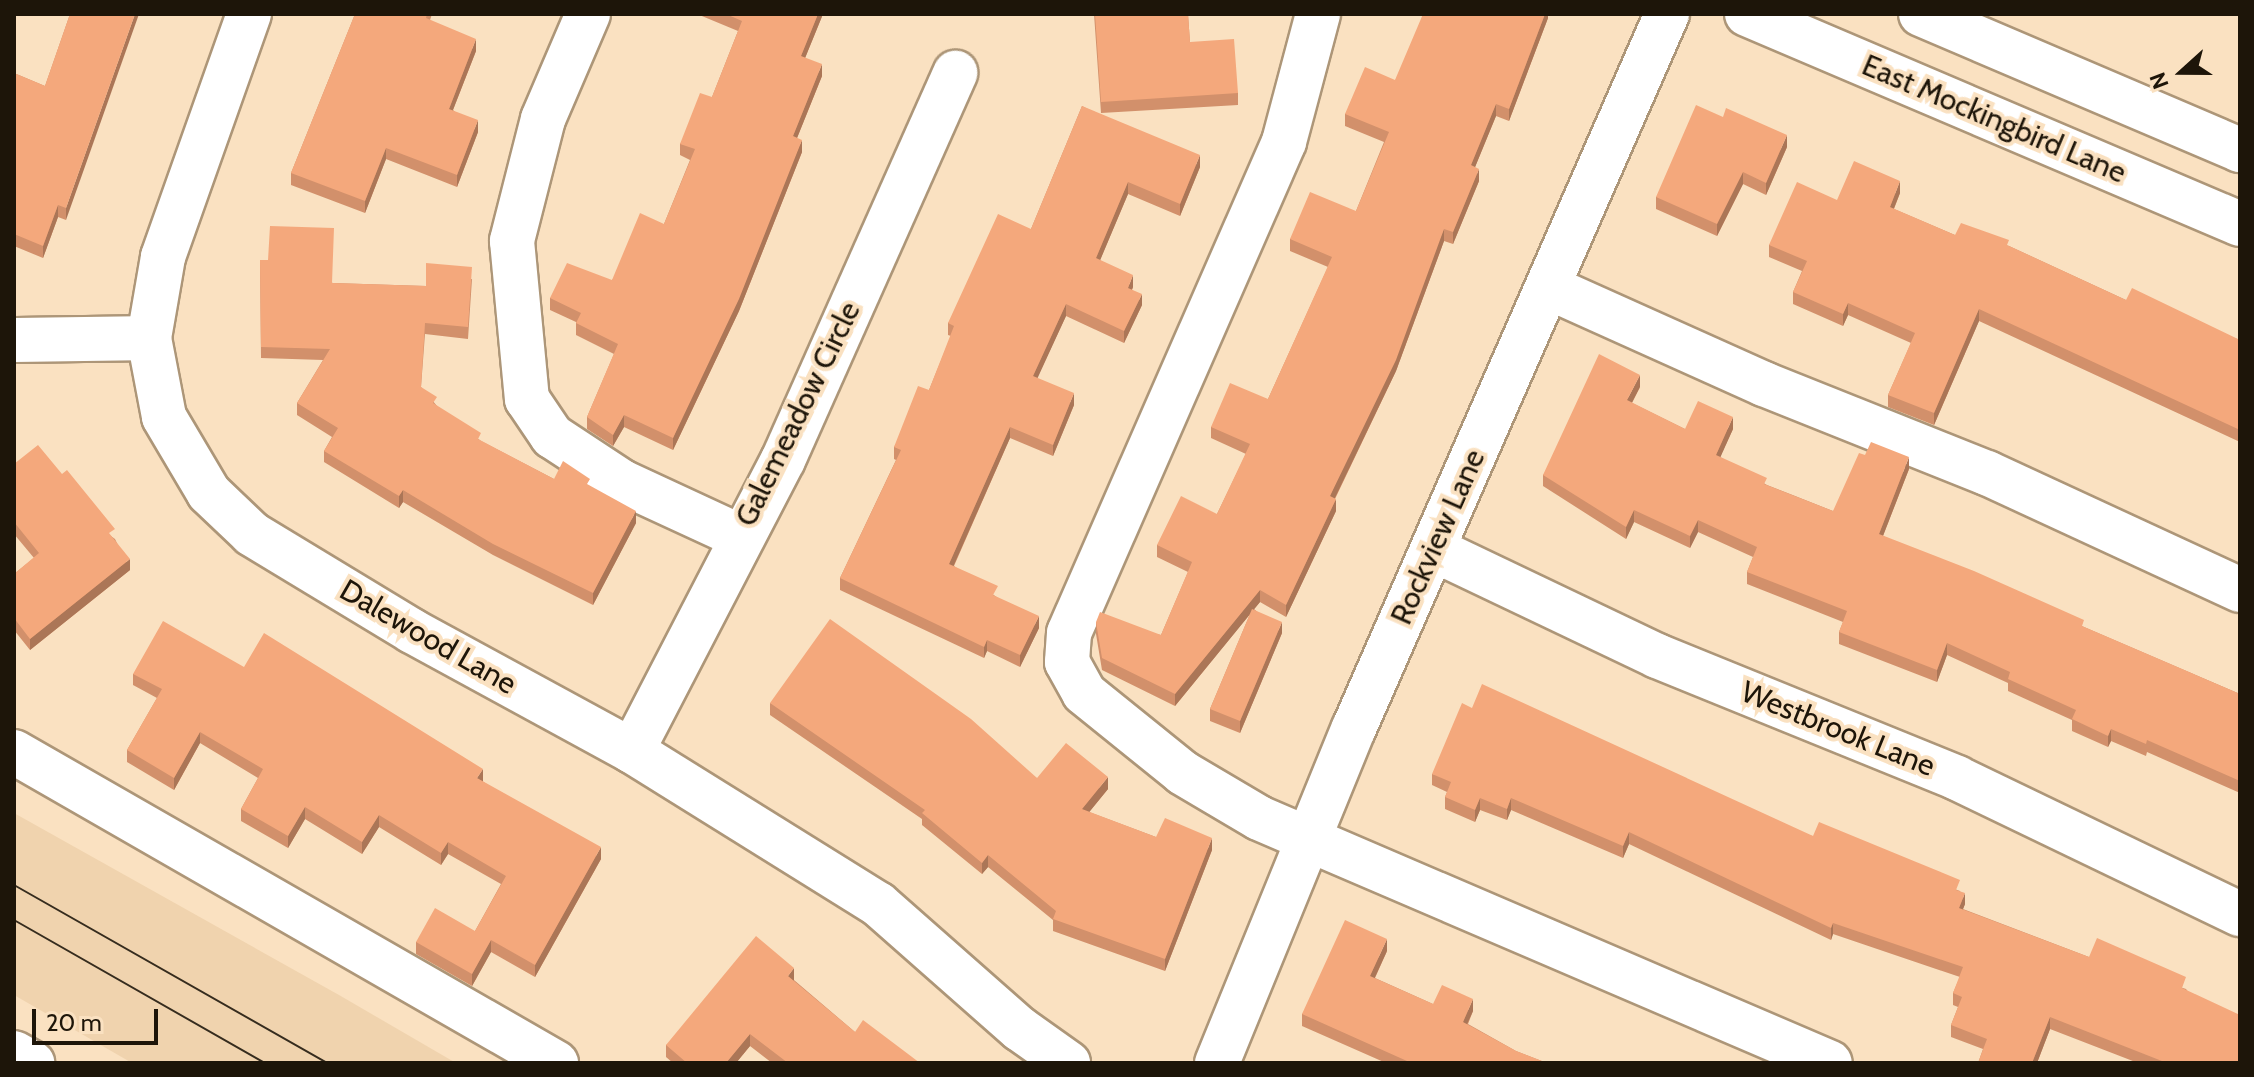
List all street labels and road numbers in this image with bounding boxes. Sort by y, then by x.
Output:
street label: East Mockingbird Lane [1857,47,2131,191]
street label: Galemeadow Circle [728,296,868,532]
street label: Rockview Lane [1383,444,1493,630]
street label: Dalewood Lane [333,572,523,702]
street label: Westbrook Lane [1736,674,1940,784]

